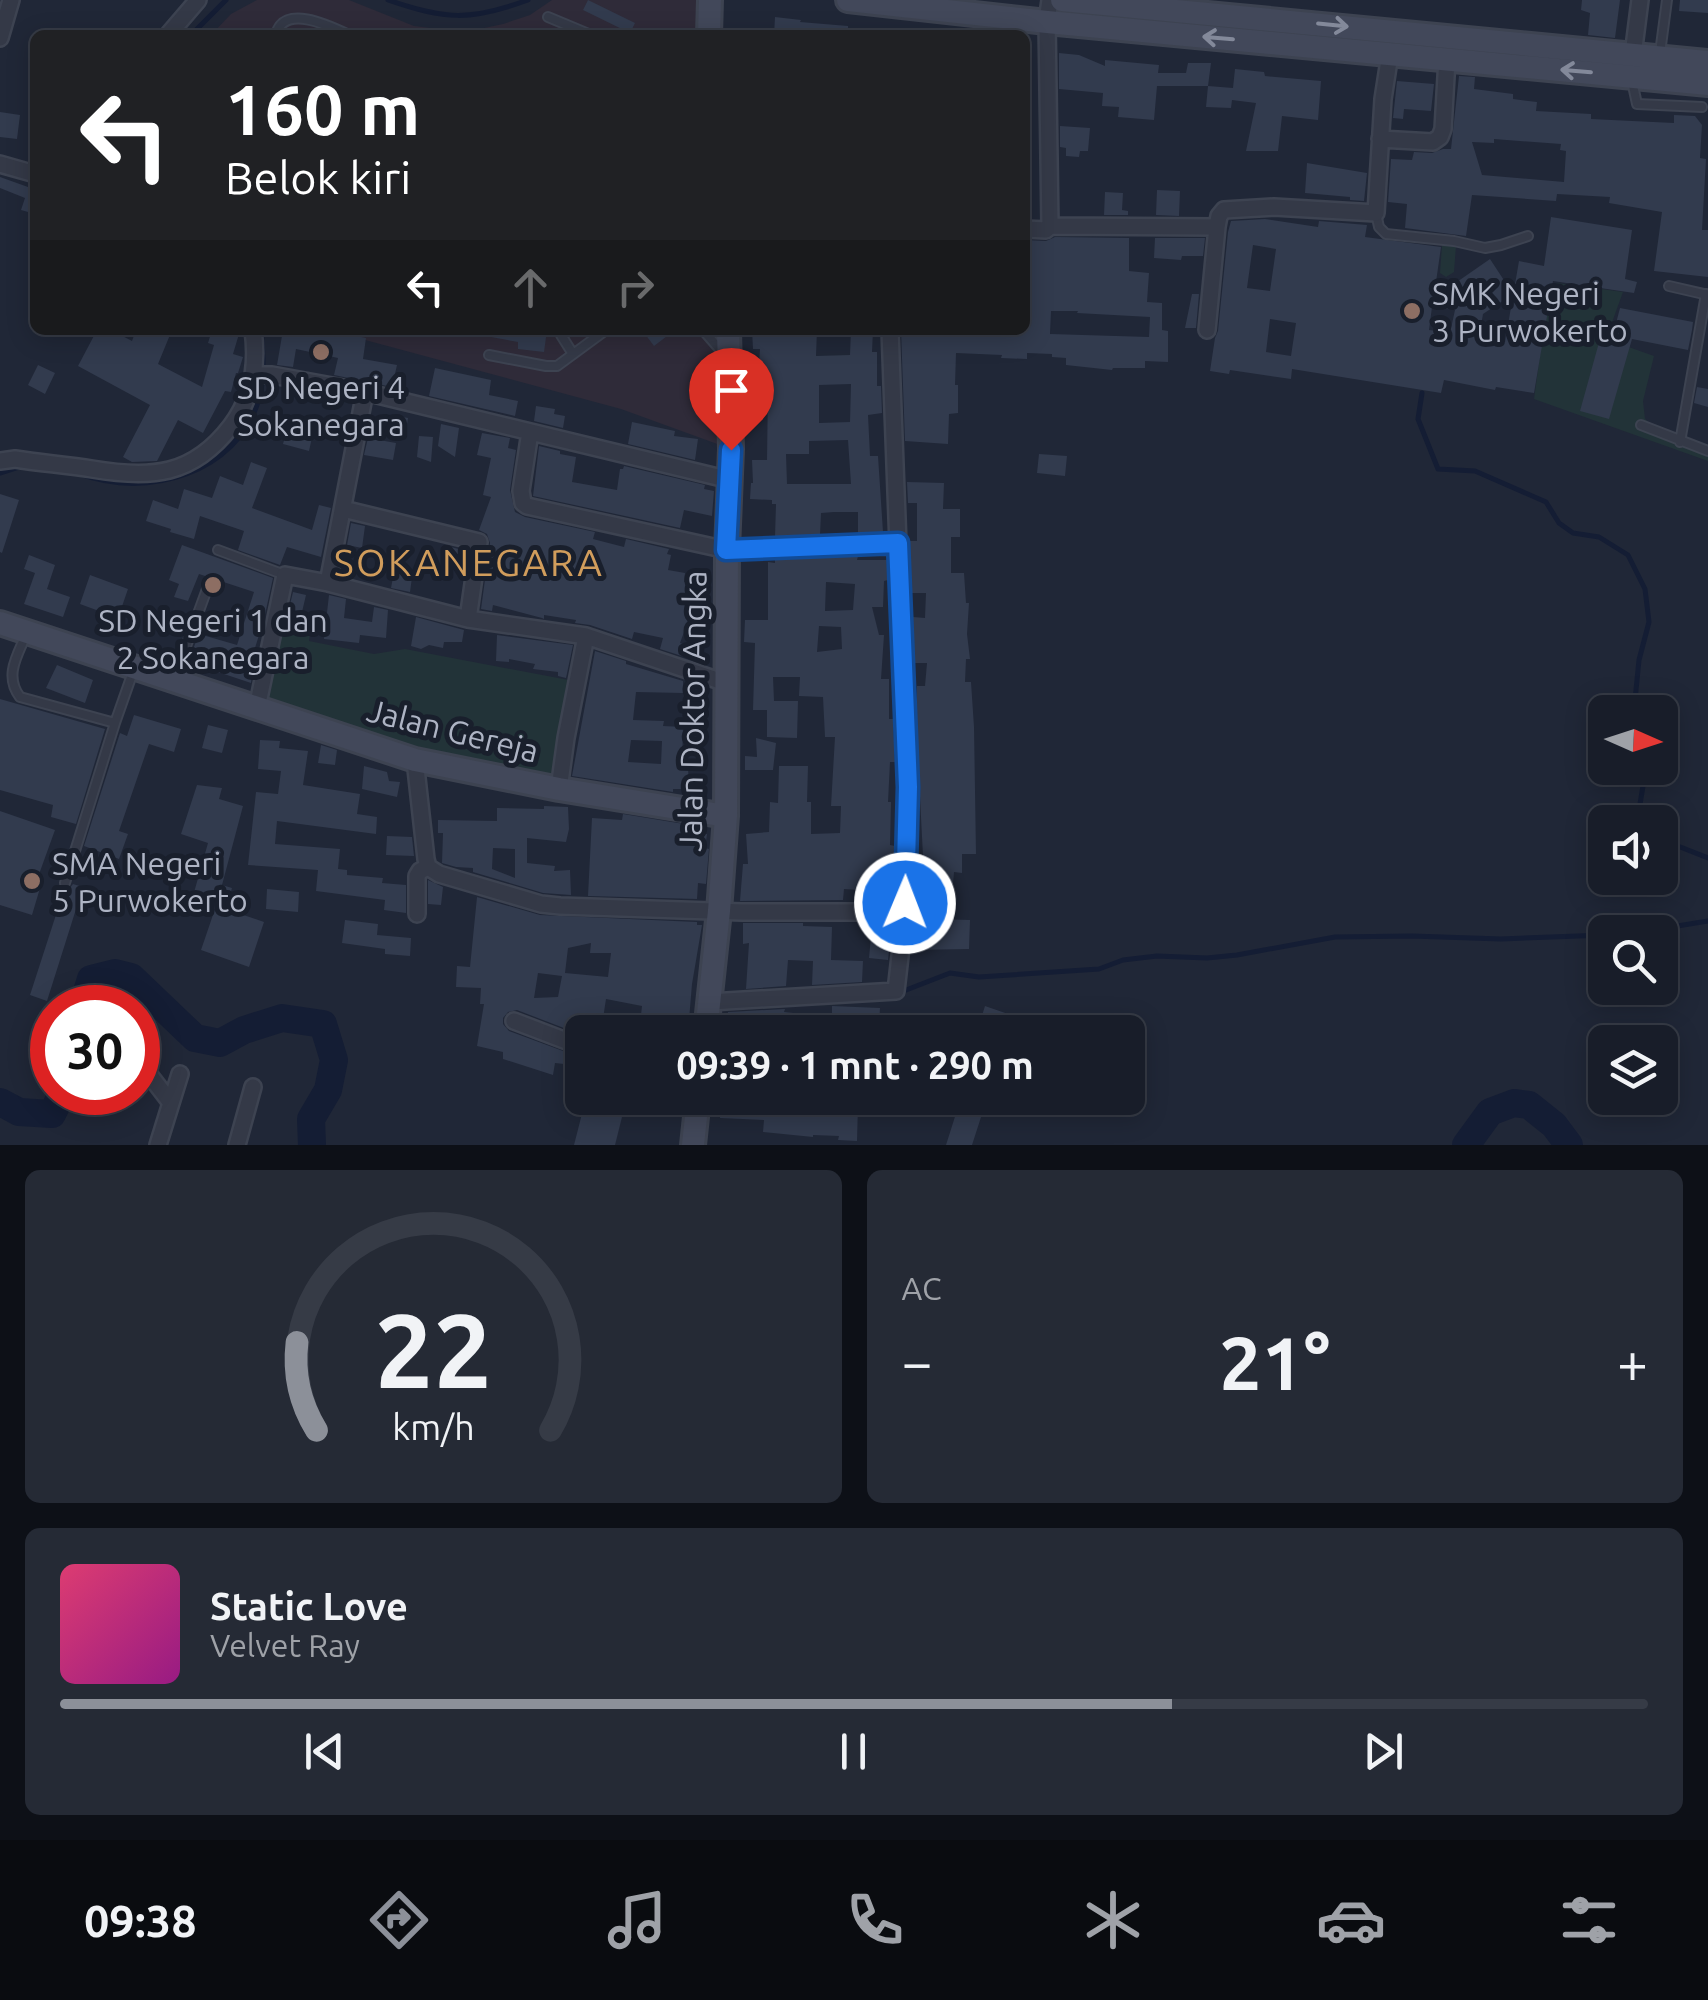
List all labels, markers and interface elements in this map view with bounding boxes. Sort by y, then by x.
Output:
one-way arrow [1317,16,1349,35]
one-way arrow [1202,28,1234,47]
one-way arrow [1561,62,1593,81]
icon: left [60,70,190,200]
text: 160 m [225,70,420,148]
text: Belok kiri [225,152,411,203]
icon: left [398,260,453,315]
icon: ahead [503,260,558,315]
icon: right [608,260,663,315]
place label: SMK Negeri 3 Purwokerto [1432,275,1628,348]
marker: SMK Negeri 3 Purwokerto [1401,300,1423,322]
marker: SD Negeri 4 Sokanegara [310,341,332,363]
pin [689,348,774,451]
icon: arrive [704,363,759,418]
place label: SD Negeri 4 Sokanegara [237,369,405,442]
district label: SOKANEGARA [334,541,604,583]
street label: Jalan Doktor Angka [672,570,712,852]
marker: SD Negeri 1 dan 2 Sokanegara [202,574,224,596]
place label: SD Negeri 1 dan 2 Sokanegara [98,602,328,675]
street label: Jalan Gereja [363,691,543,769]
north arrow [1588,695,1678,785]
map controls [1588,695,1678,1115]
button: sound [1588,805,1678,895]
place label: SMA Negeri 5 Purwokerto [52,845,248,918]
position arrow [853,851,957,955]
marker: SMA Negeri 5 Purwokerto [21,870,43,892]
button: search [1588,915,1678,1005]
speed limit sign: 30 [30,985,160,1115]
button: layers [1588,1025,1678,1115]
text: 09:39 · 1 mnt · 290 m [676,1044,1034,1086]
text: AC [902,1270,942,1306]
text: 22 [375,1291,492,1408]
text: 21° [1219,1320,1330,1404]
text: − [902,1331,933,1392]
text: + [1617,1331,1648,1392]
text: km/h [392,1407,475,1447]
text: Static Love [210,1585,408,1627]
text: Velvet Ray [210,1627,360,1663]
icon: previous [297,1724,352,1779]
icon: pause [826,1724,881,1779]
icon: next [1356,1724,1411,1779]
icon: directions [364,1885,434,1955]
icon: music [602,1885,672,1955]
icon: phone [840,1885,910,1955]
icon: climate [1078,1885,1148,1955]
icon: car [1316,1885,1386,1955]
icon: filters [1554,1885,1624,1955]
text: 09:38 [84,1895,197,1946]

